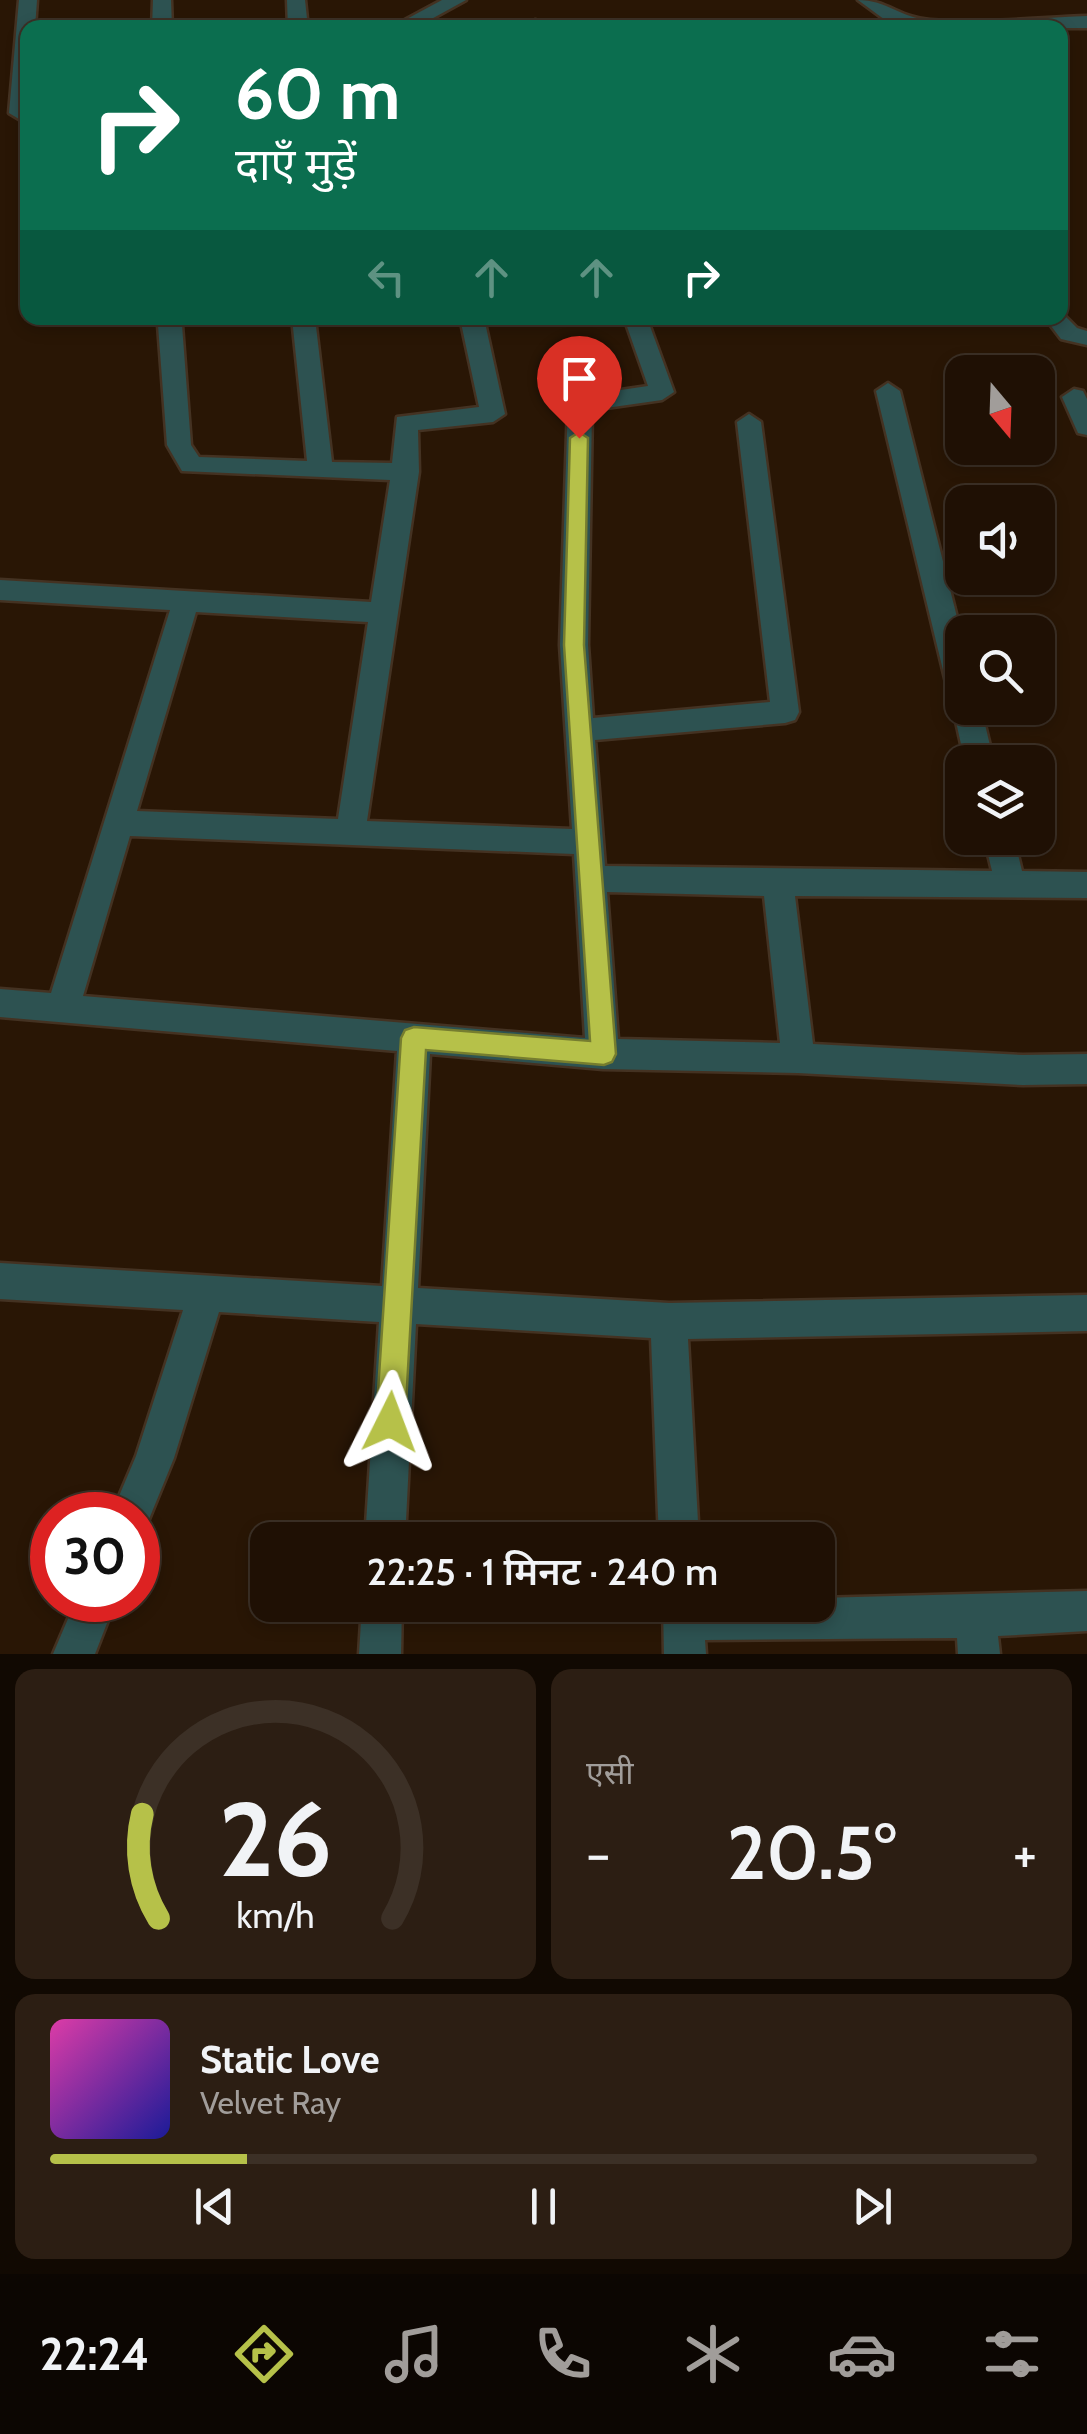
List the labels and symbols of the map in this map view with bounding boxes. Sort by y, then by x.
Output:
pin [537,336,622,439]
north arrow [945,355,1055,465]
position arrow [338,1370,442,1474]
speed limit sign: 30 [30,1492,160,1622]

